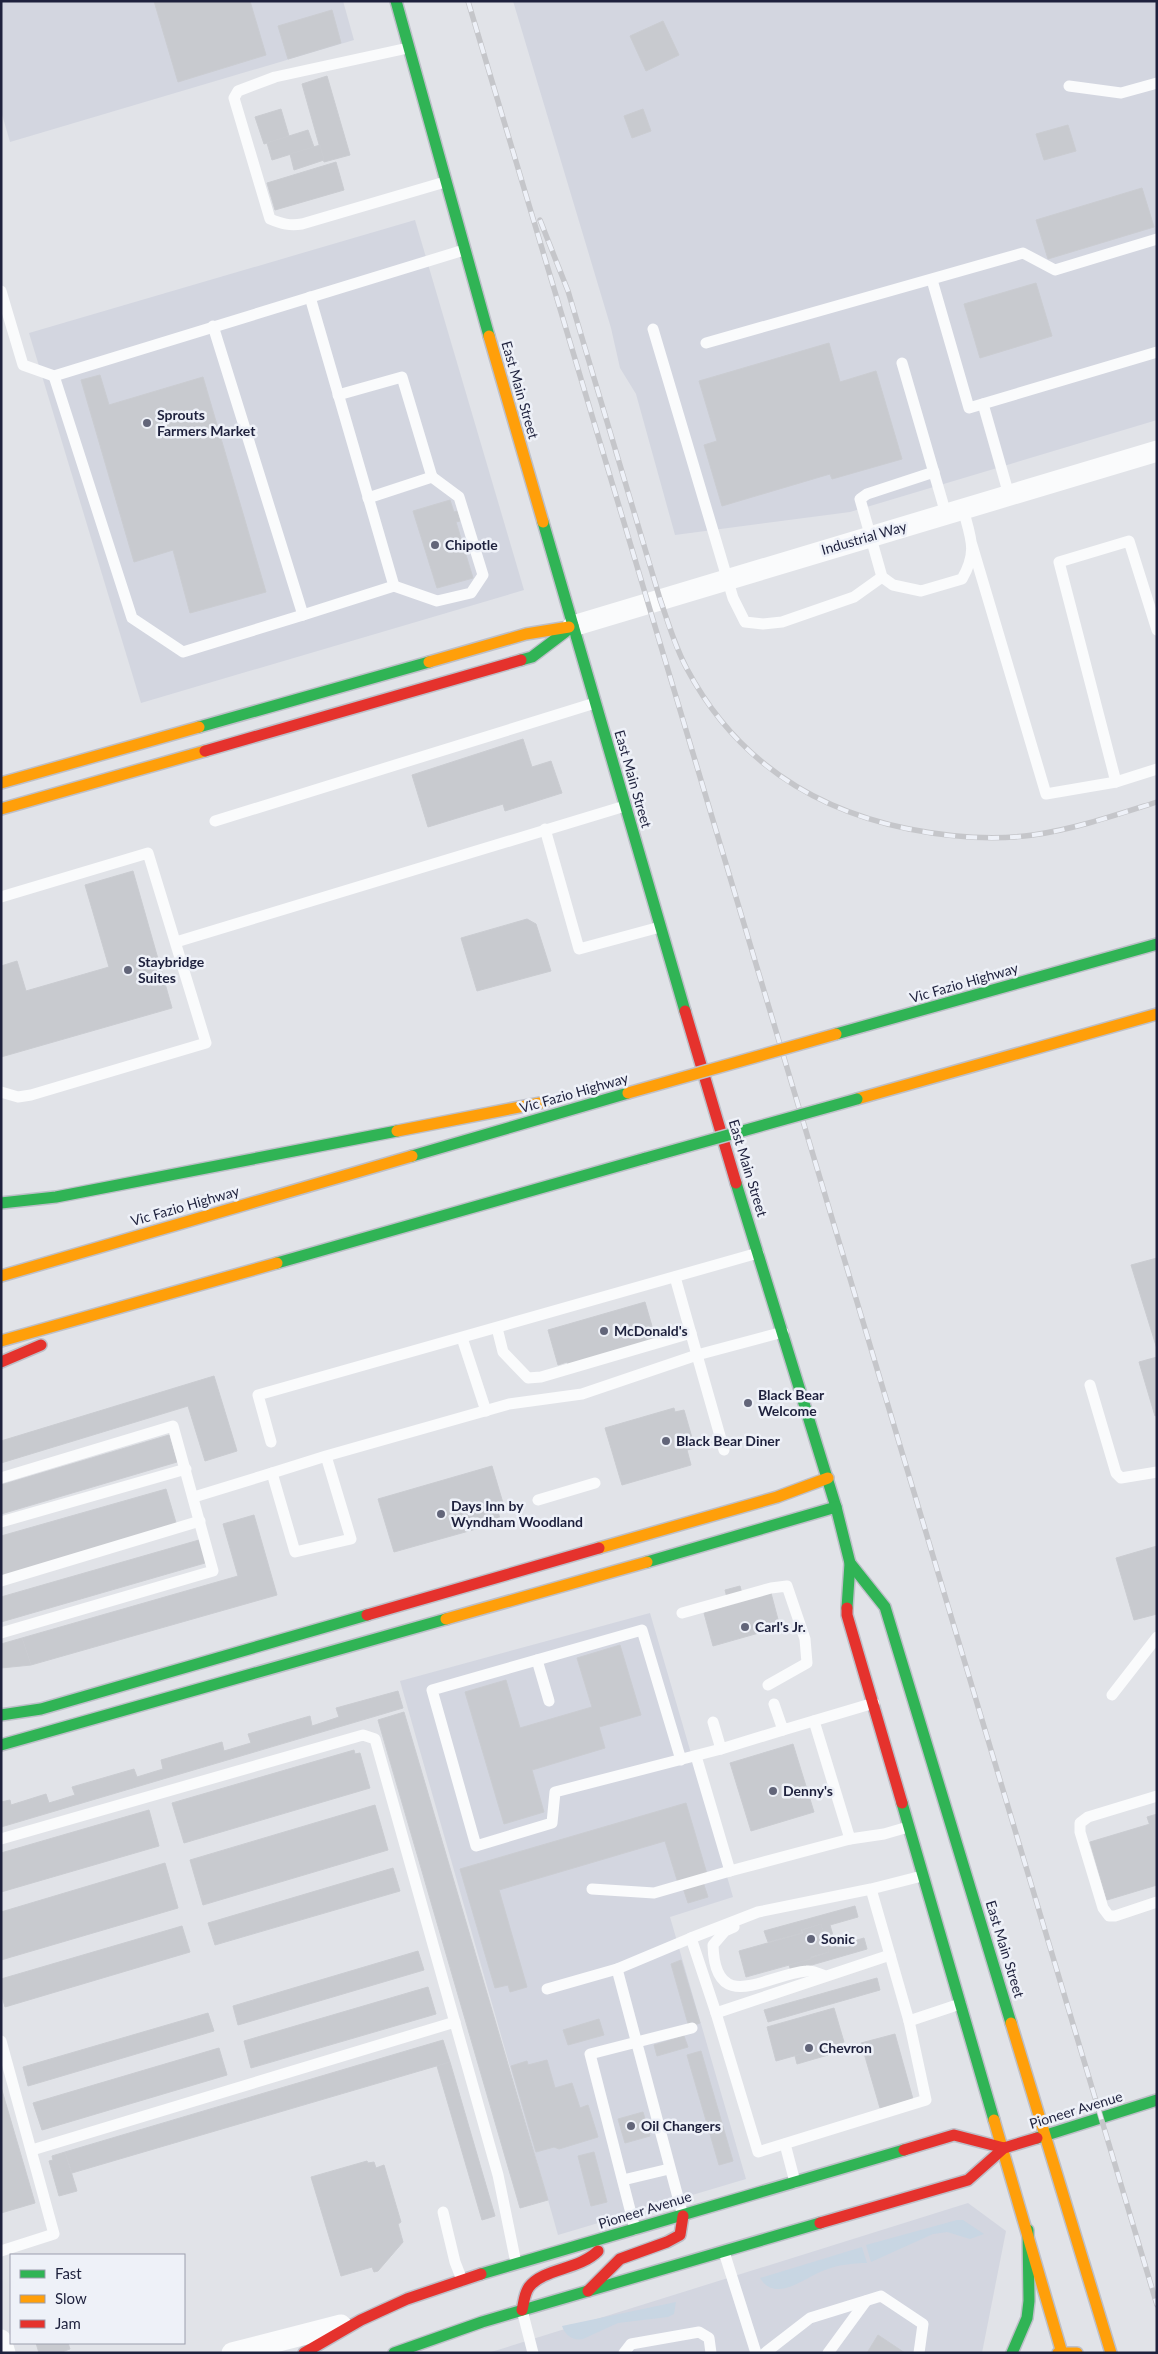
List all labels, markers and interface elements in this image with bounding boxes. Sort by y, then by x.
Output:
street label: East Main Street [498,339,543,441]
place label: Sprouts Farmers Market [157,406,256,439]
marker: Sprouts Farmers Market [141,417,153,429]
street label: Industrial Way [819,517,909,558]
place label: Chipotle [445,536,498,553]
marker: Chipotle [429,539,441,551]
street label: East Main Street [611,728,656,830]
place label: Staybridge Suites [138,953,205,986]
street label: Vic Fazio Highway [908,959,1021,1006]
marker: Staybridge Suites [122,964,134,976]
street label: Vic Fazio Highway [518,1069,631,1116]
street label: East Main Street [726,1117,771,1219]
street label: Vic Fazio Highway [129,1182,242,1229]
place label: McDonald's [614,1322,688,1339]
marker: McDonald's [598,1325,610,1337]
place label: Black Bear Welcome [758,1386,825,1419]
marker: Black Bear Welcome [742,1397,754,1409]
place label: Black Bear Diner [676,1432,781,1449]
marker: Black Bear Diner [660,1435,672,1447]
place label: Days Inn by Wyndham Woodland [451,1497,583,1530]
marker: Days Inn by Wyndham Woodland [435,1508,447,1520]
place label: Carl's Jr. [755,1618,806,1635]
marker: Carl's Jr. [739,1621,751,1633]
place label: Denny's [783,1782,833,1799]
marker: Denny's [767,1785,779,1797]
street label: East Main Street [983,1898,1028,2000]
place label: Sonic [821,1930,855,1947]
marker: Sonic [805,1933,817,1945]
place label: Chevron [819,2039,872,2056]
marker: Chevron [803,2042,815,2054]
street label: Pioneer Avenue [1027,2087,1124,2132]
place label: Oil Changers [641,2117,721,2134]
marker: Oil Changers [625,2120,637,2132]
street label: Pioneer Avenue [596,2187,693,2232]
legend [10,2254,185,2344]
text: Fast [55,2264,82,2282]
text: Slow [55,2289,87,2307]
text: Jam [55,2314,81,2332]

